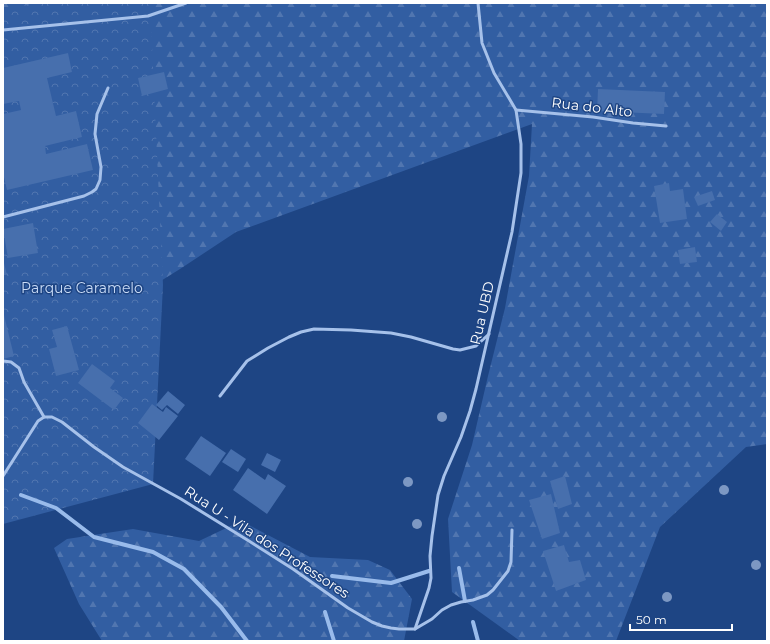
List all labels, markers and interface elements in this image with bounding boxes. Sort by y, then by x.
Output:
street label: Rua do Alto [551,93,634,121]
park label: Parque Caramelo [21,279,143,297]
street label: Rua UBD [466,279,498,347]
street label: Rua U - Vila dos Professores [181,482,353,602]
scale bar [630,606,732,632]
text: 50 m [636,612,667,627]

